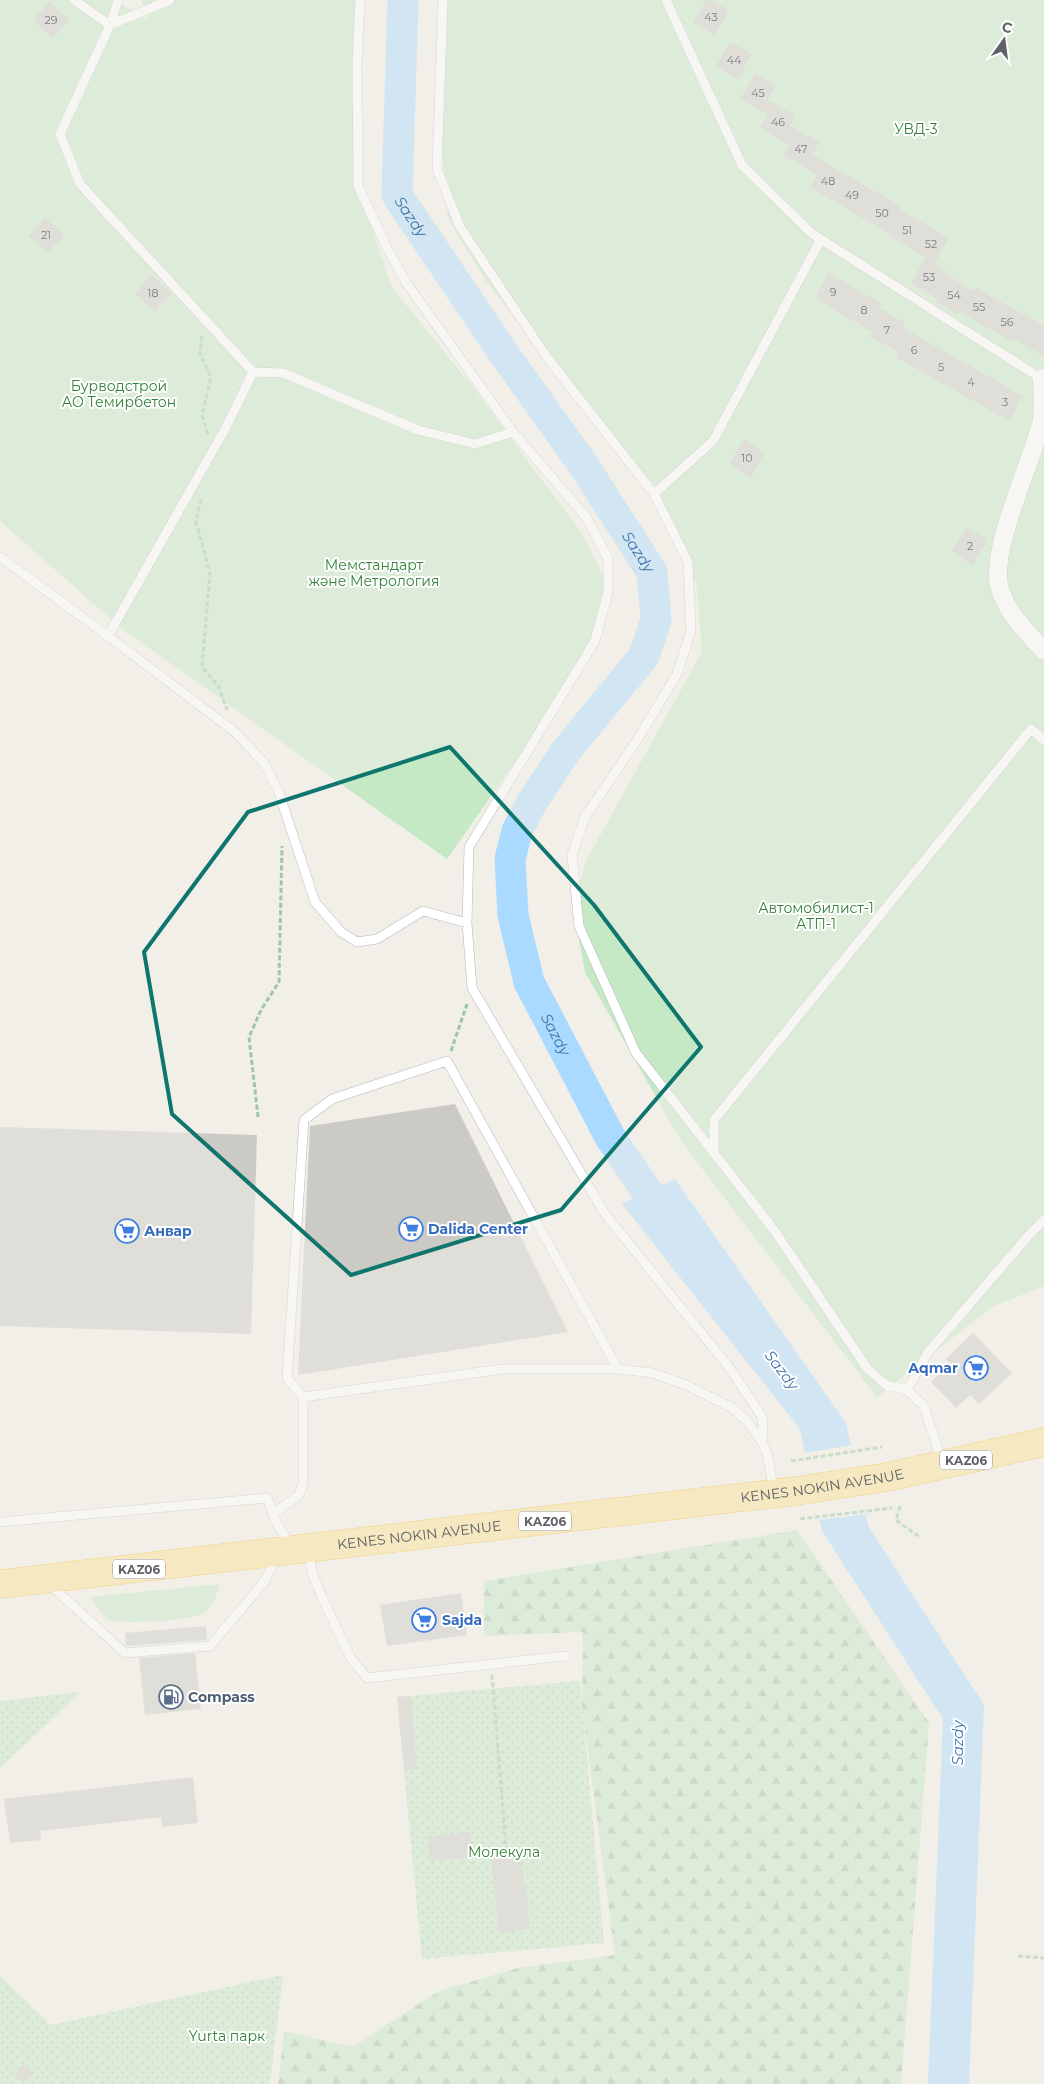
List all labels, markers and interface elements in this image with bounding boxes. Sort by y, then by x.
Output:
house number: 43 [704,10,718,24]
house number: 29 [45,13,58,27]
north arrow [979,15,1029,65]
text: С [1000,17,1014,37]
house number: 44 [727,53,742,67]
house number: 45 [751,86,765,100]
house number: 46 [771,115,785,129]
park label: УВД-3 [894,120,938,138]
house number: 47 [794,142,808,156]
house number: 48 [821,174,835,188]
house number: 49 [845,188,859,202]
water label: Sazdy [391,192,432,241]
house number: 50 [875,206,889,220]
house number: 51 [902,223,912,237]
house number: 21 [41,228,51,242]
house number: 52 [925,237,937,251]
house number: 53 [923,270,935,284]
house number: 9 [830,285,837,299]
house number: 18 [148,286,159,300]
house number: 54 [947,288,961,302]
house number: 55 [973,300,985,314]
house number: 8 [860,303,868,317]
house number: 56 [1001,315,1014,329]
house number: 7 [884,323,890,337]
house number: 6 [911,343,918,357]
house number: 5 [938,360,944,374]
house number: 4 [967,375,975,389]
park label: Бурводстрой АО Темирбетон [62,377,176,411]
house number: 3 [1002,395,1008,409]
house number: 10 [741,451,753,465]
water label: Sazdy [619,527,660,576]
house number: 2 [967,539,973,553]
park label: Мемстандарт және Метрология [309,556,439,590]
park label: Автомобилист-1 АТП-1 [758,899,874,933]
water label: Sazdy [537,1010,576,1059]
supermarket icon: Dalida Center [398,1216,424,1242]
supermarket icon: Анвар [114,1218,140,1244]
place label: Dalida Center [428,1220,528,1238]
place label: Анвар [144,1222,192,1240]
water label: Sazdy [761,1346,804,1394]
supermarket icon: Aqmar [963,1355,989,1381]
place label: Aqmar [907,1359,958,1377]
road number: KАZ06 [940,1450,992,1470]
street label: KENES NOKIN AVENUE [739,1464,906,1506]
road number: KАZ06 [519,1512,571,1530]
street label: KENES NOKIN AVENUE [336,1517,502,1554]
road number: KАZ06 [113,1560,165,1578]
supermarket icon: Sajda [411,1607,437,1633]
place label: Sajda [442,1611,482,1629]
fuel station icon: Compass [158,1684,184,1710]
place label: Compass [188,1688,255,1706]
water label: Sazdy [948,1720,967,1766]
park label: Молекула [468,1843,540,1861]
park label: Yurta парк [189,2027,265,2045]

